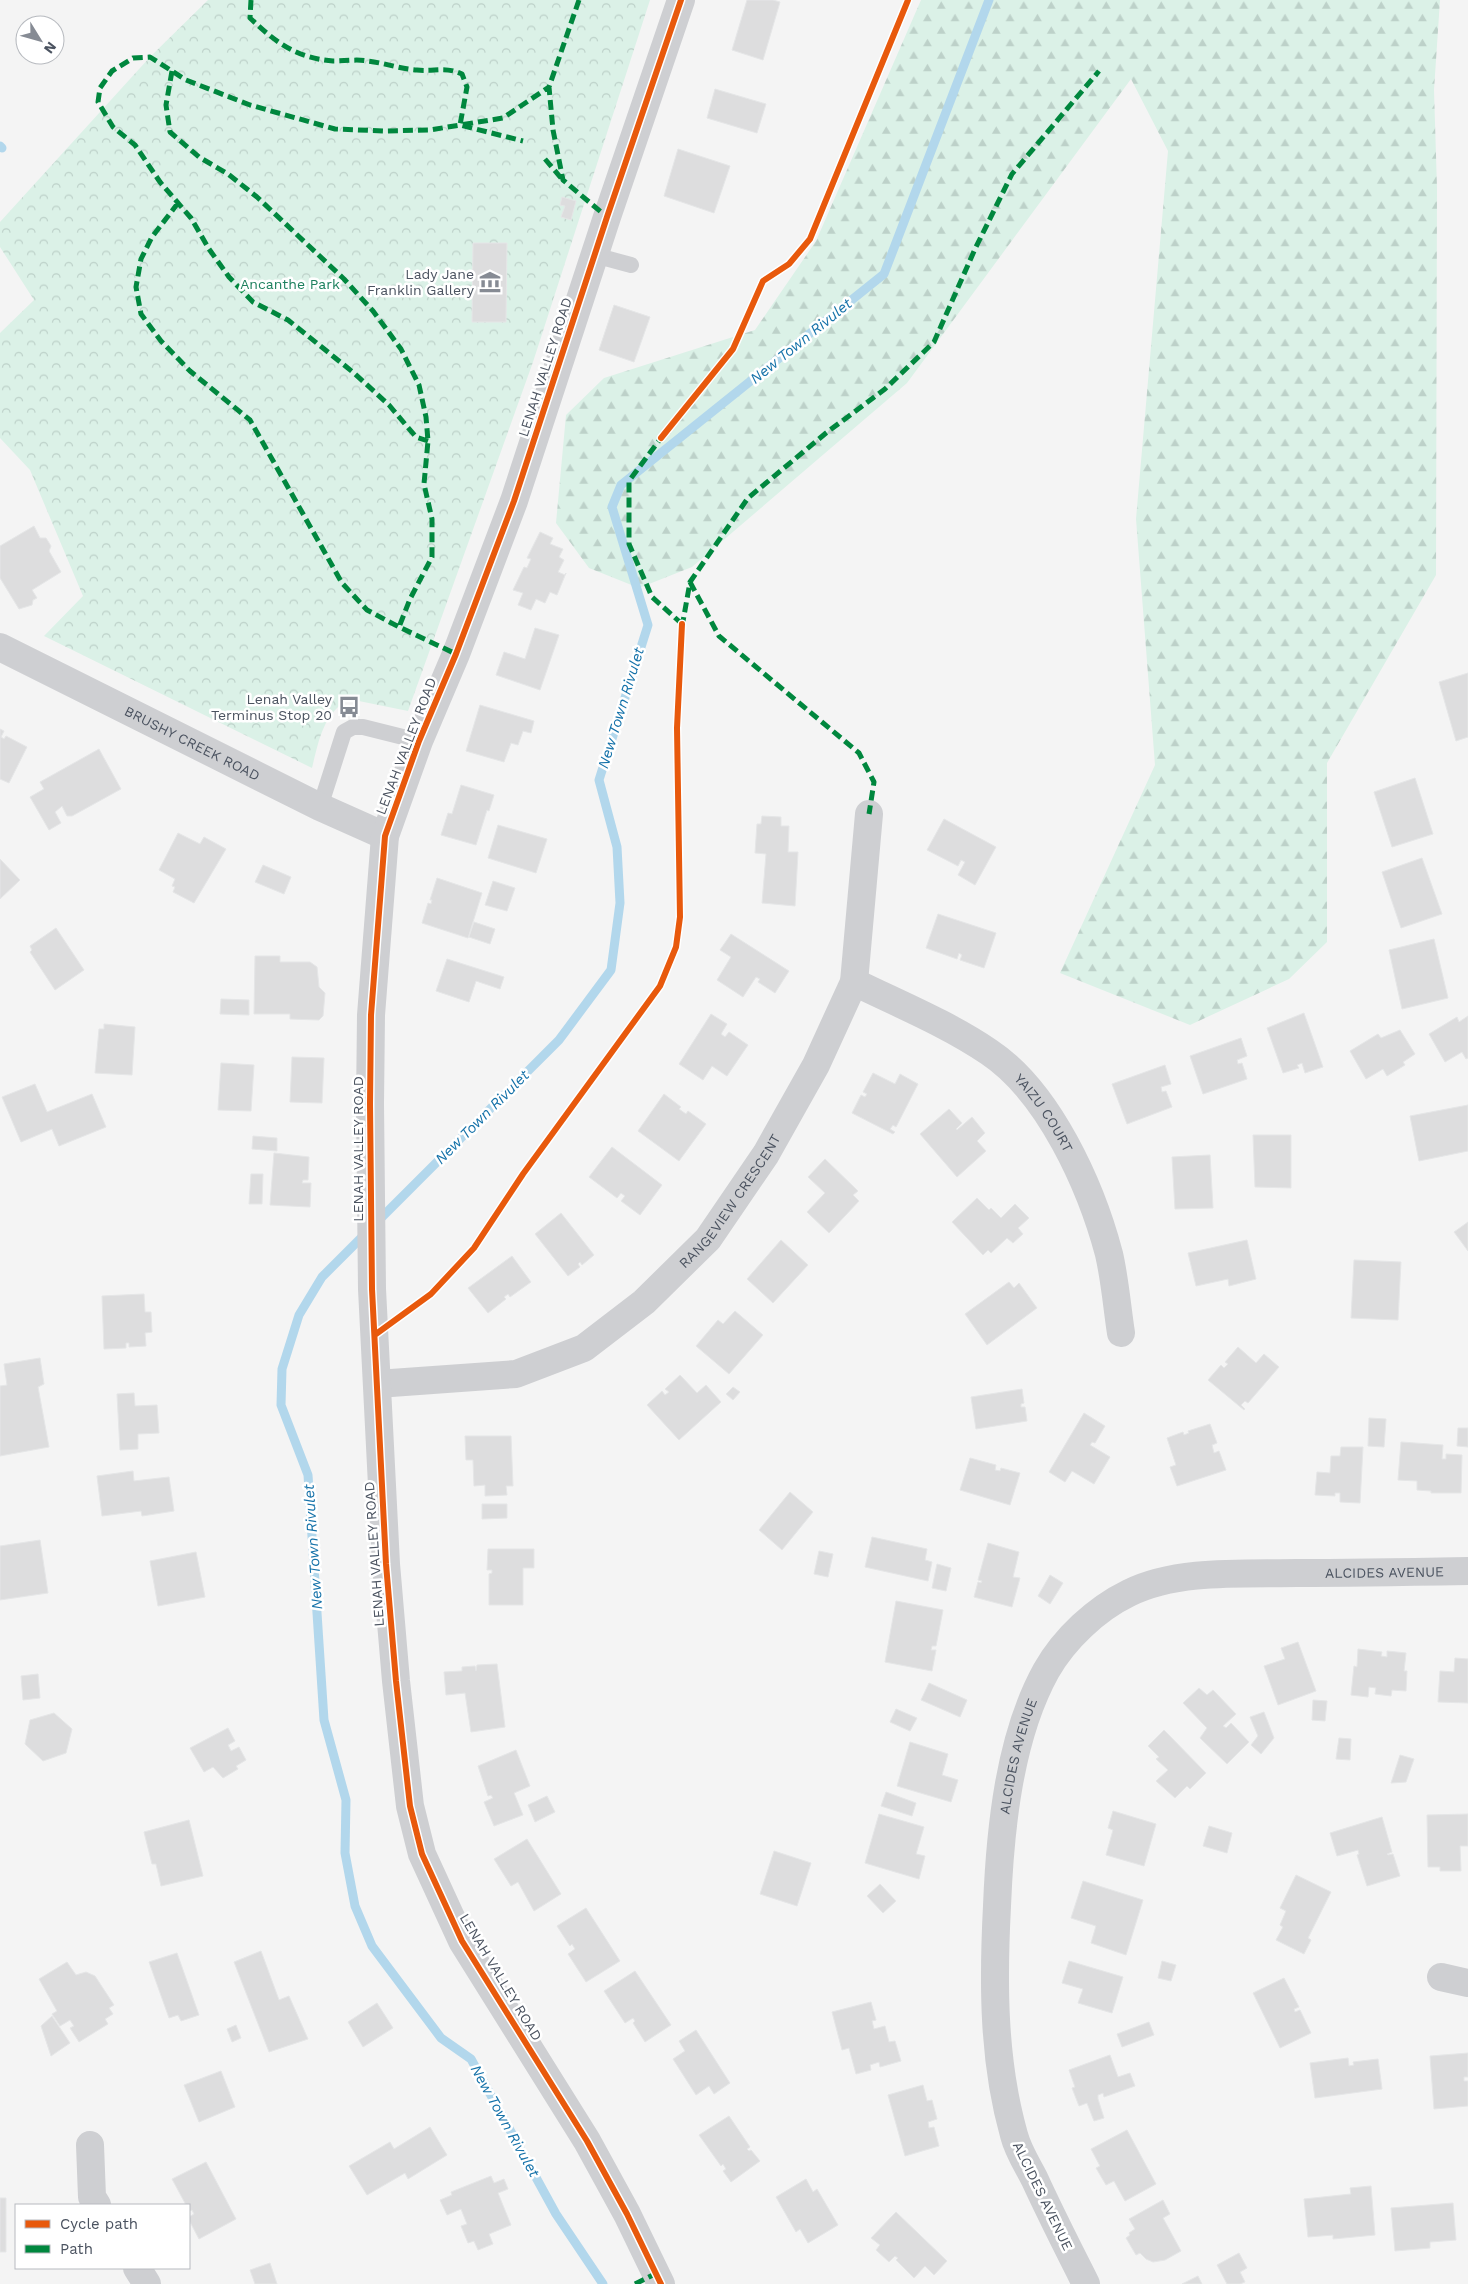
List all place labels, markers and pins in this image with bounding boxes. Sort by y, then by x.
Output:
place label: Lady Jane Franklin Gallery [367,266,475,298]
museum icon: Lady Jane Franklin Gallery [477,269,503,295]
place label: Lenah Valley Terminus Stop 20 [211,691,333,723]
bus stop icon: Lenah Valley Terminus Stop 20 [336,694,362,720]

